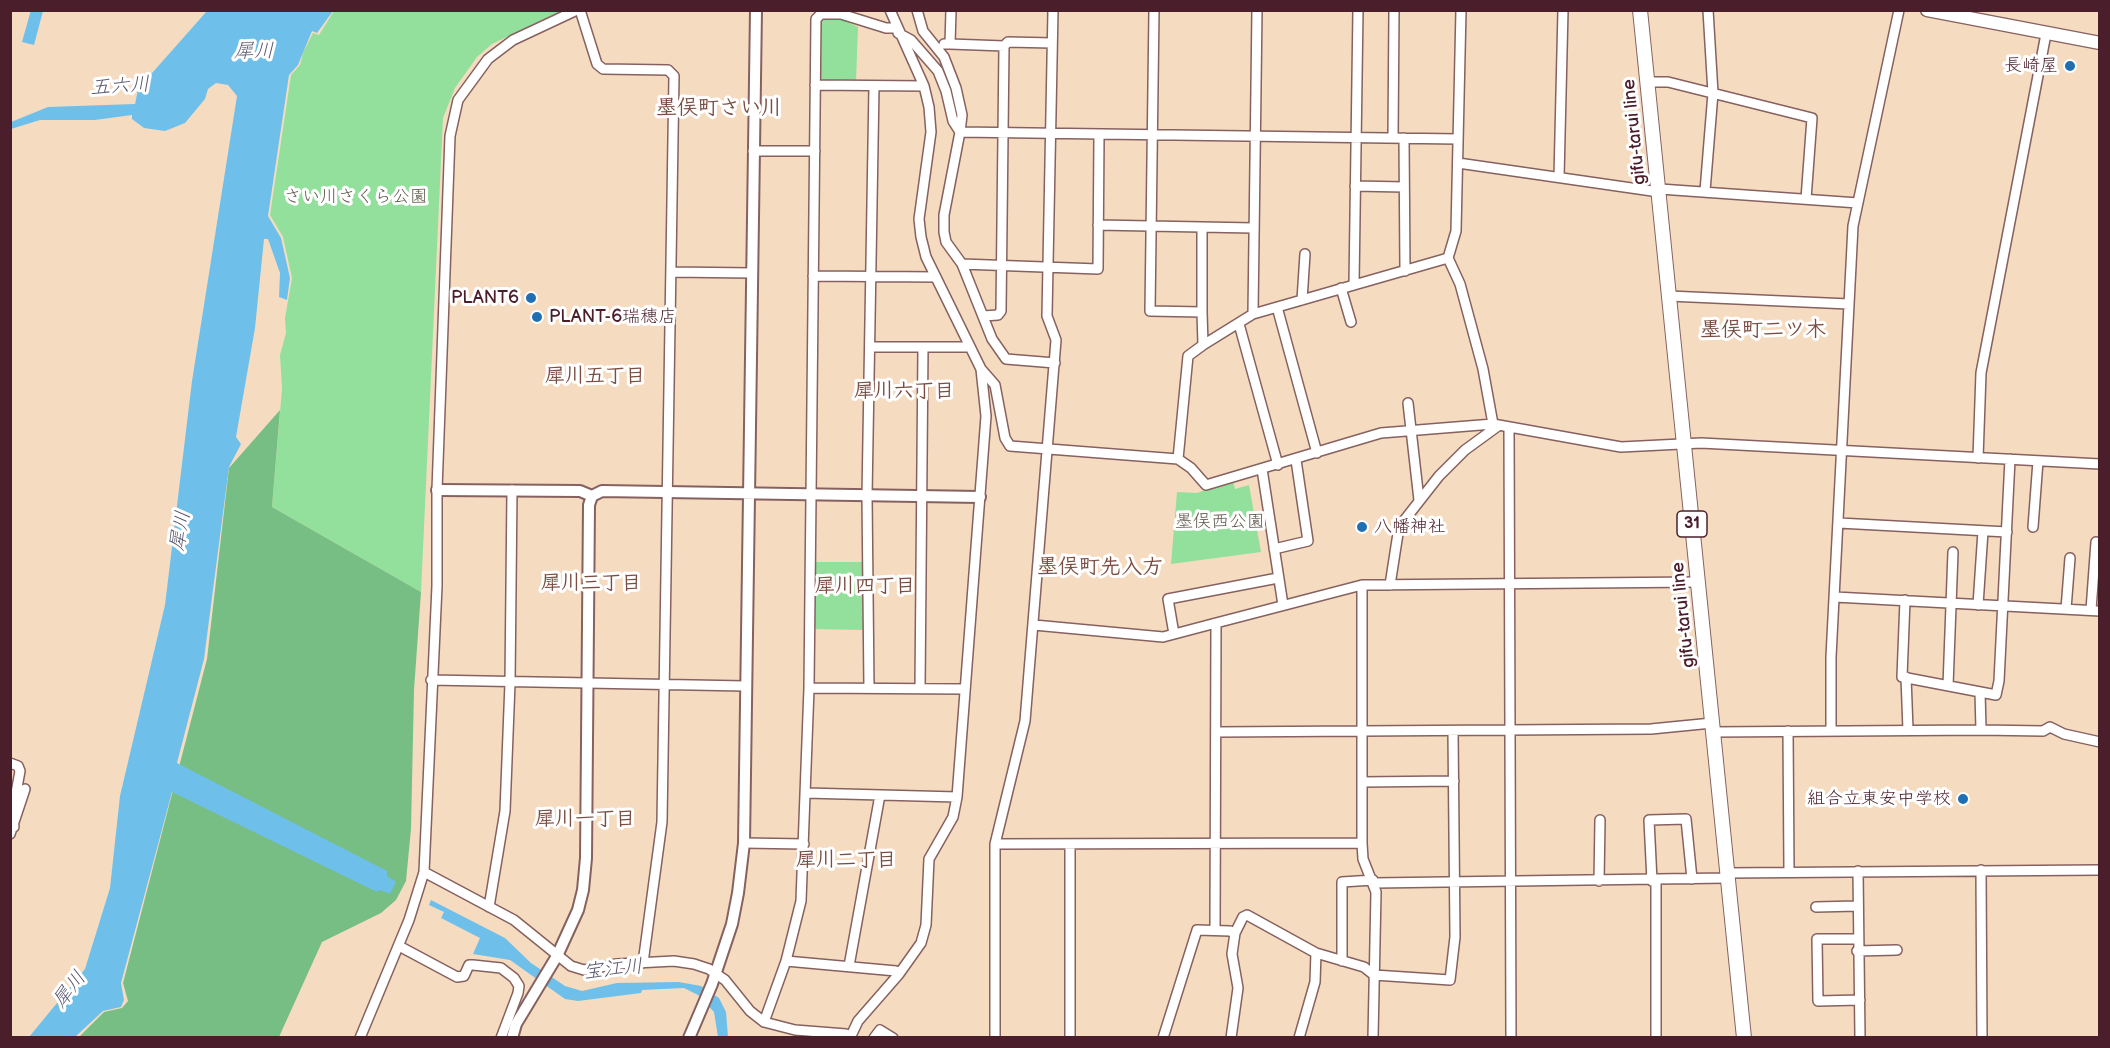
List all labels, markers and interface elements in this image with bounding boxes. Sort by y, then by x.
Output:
water label: 犀川 [234,40,274,64]
place label: 長崎屋 [2004,55,2058,77]
marker: 長崎屋 [2063,59,2077,73]
water label: 五六川 [89,73,151,101]
street label: gifu-tarui line [1619,78,1651,186]
district label: 墨俣町さい川 [656,96,782,122]
park label: さい川さくら公園 [284,186,428,208]
place label: PLANT6 [451,287,519,309]
marker: PLANT6 [524,291,538,305]
place label: PLANT-6瑞穂店 [549,306,676,328]
marker: PLANT-6瑞穂店 [530,310,544,324]
district label: 墨俣町二ツ木 [1700,318,1826,344]
district label: 犀川五丁目 [545,365,645,389]
district label: 犀川六丁目 [854,380,954,404]
water label: 犀川 [166,509,196,553]
park label: 墨俣西公園 [1175,511,1265,533]
road number: 31 [1677,511,1707,537]
place label: 八幡神社 [1374,516,1446,538]
marker: 八幡神社 [1355,520,1369,534]
district label: 墨俣町先入方 [1037,555,1163,581]
street label: gifu-tarui line [1668,561,1700,669]
district label: 犀川三丁目 [541,572,641,596]
district label: 犀川四丁目 [815,575,915,599]
place label: 組合立東安中学校 [1807,788,1951,810]
marker: 組合立東安中学校 [1956,792,1970,806]
district label: 犀川一丁目 [535,808,635,832]
district label: 犀川二丁目 [796,849,896,873]
water label: 宝江川 [582,955,644,985]
water label: 犀川 [48,967,92,1013]

